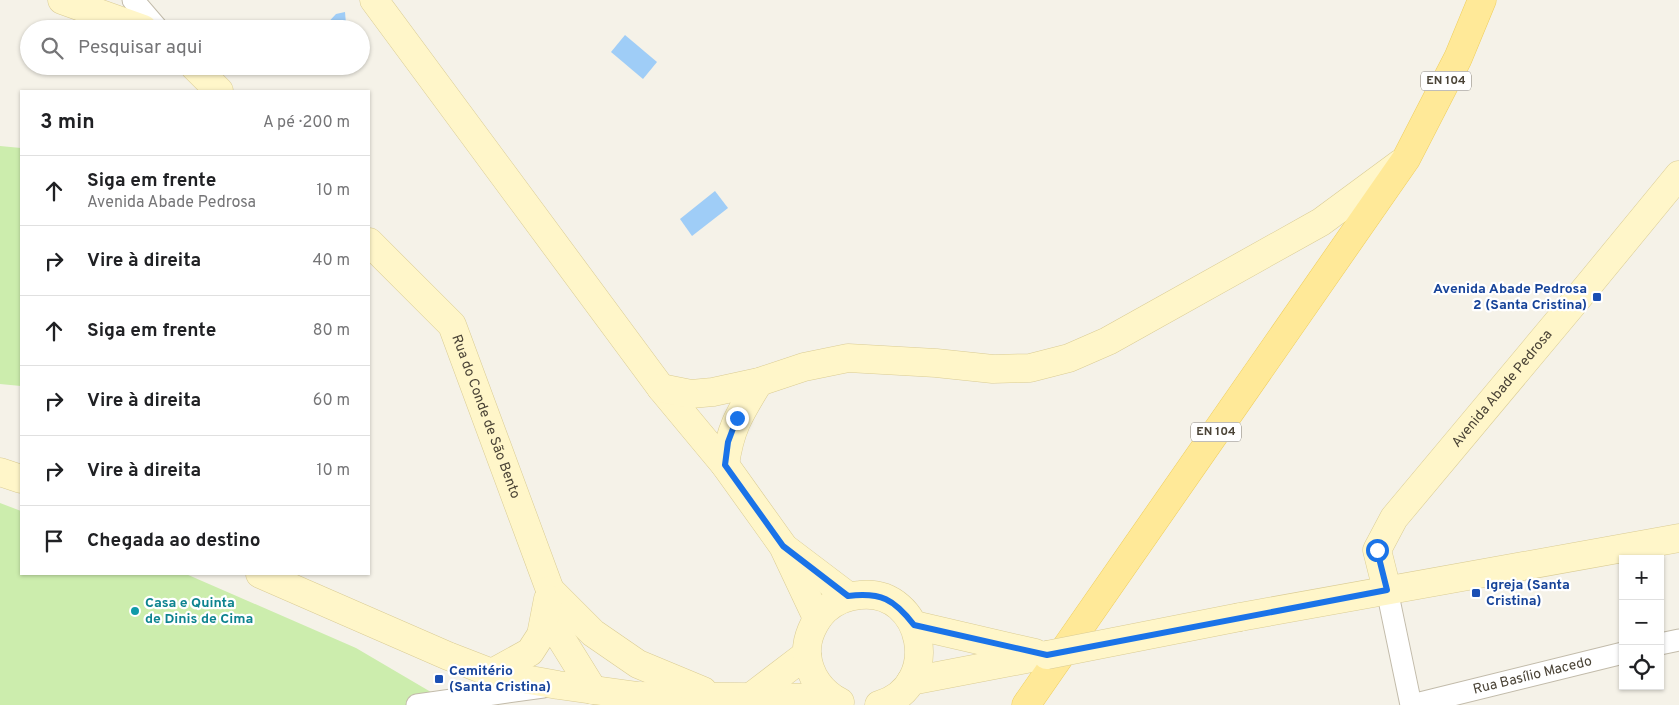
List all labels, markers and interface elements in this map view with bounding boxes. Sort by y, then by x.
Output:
search box [20,20,370,75]
icon: search [38,34,66,62]
text: Pesquisar aqui [78,36,202,60]
road number: EN 104 [1421,72,1471,90]
text: 3 min [40,109,95,136]
text: A pé · 200 m [263,113,350,133]
text: Siga em frente [87,169,216,193]
icon: ahead [40,177,68,205]
text: 10 m [316,181,350,201]
text: Avenida Abade Pedrosa [87,193,256,213]
icon: right [40,247,68,275]
text: Vire à direita [87,249,201,273]
text: 40 m [312,251,350,271]
place label: Avenida Abade Pedrosa 2 (Santa Cristina) [1433,281,1587,314]
marker: Avenida Abade Pedrosa 2 (Santa Cristina) [1591,291,1603,303]
icon: ahead [40,317,68,345]
text: Siga em frente [87,319,216,343]
text: 80 m [313,321,350,341]
street label: Avenida Abade Pedrosa [1448,326,1556,451]
street label: Rua do Conde de São Bento [448,332,524,501]
icon: right [40,387,68,415]
text: Vire à direita [87,389,201,413]
text: 60 m [313,391,350,411]
route end [726,407,749,430]
road number: EN 104 [1191,422,1241,442]
icon: right [40,457,68,485]
text: Vire à direita [87,459,201,483]
text: 10 m [316,461,350,481]
icon: arrive [40,527,68,555]
text: Chegada ao destino [87,529,261,553]
route start [1366,539,1389,562]
map controls [1619,555,1664,690]
button: + [1619,555,1664,600]
place label: Igreja (Santa Cristina) [1486,577,1570,610]
marker: Igreja (Santa Cristina) [1470,587,1482,599]
place label: Casa e Quinta de Dinis de Cima [145,595,253,628]
button: − [1619,600,1664,645]
marker: Casa e Quinta de Dinis de Cima [129,605,141,617]
button: locate [1619,645,1664,690]
street label: Rua Basílio Macedo [1471,652,1594,698]
place label: Cemitério (Santa Cristina) [449,663,551,696]
marker: Cemitério (Santa Cristina) [433,673,445,685]

